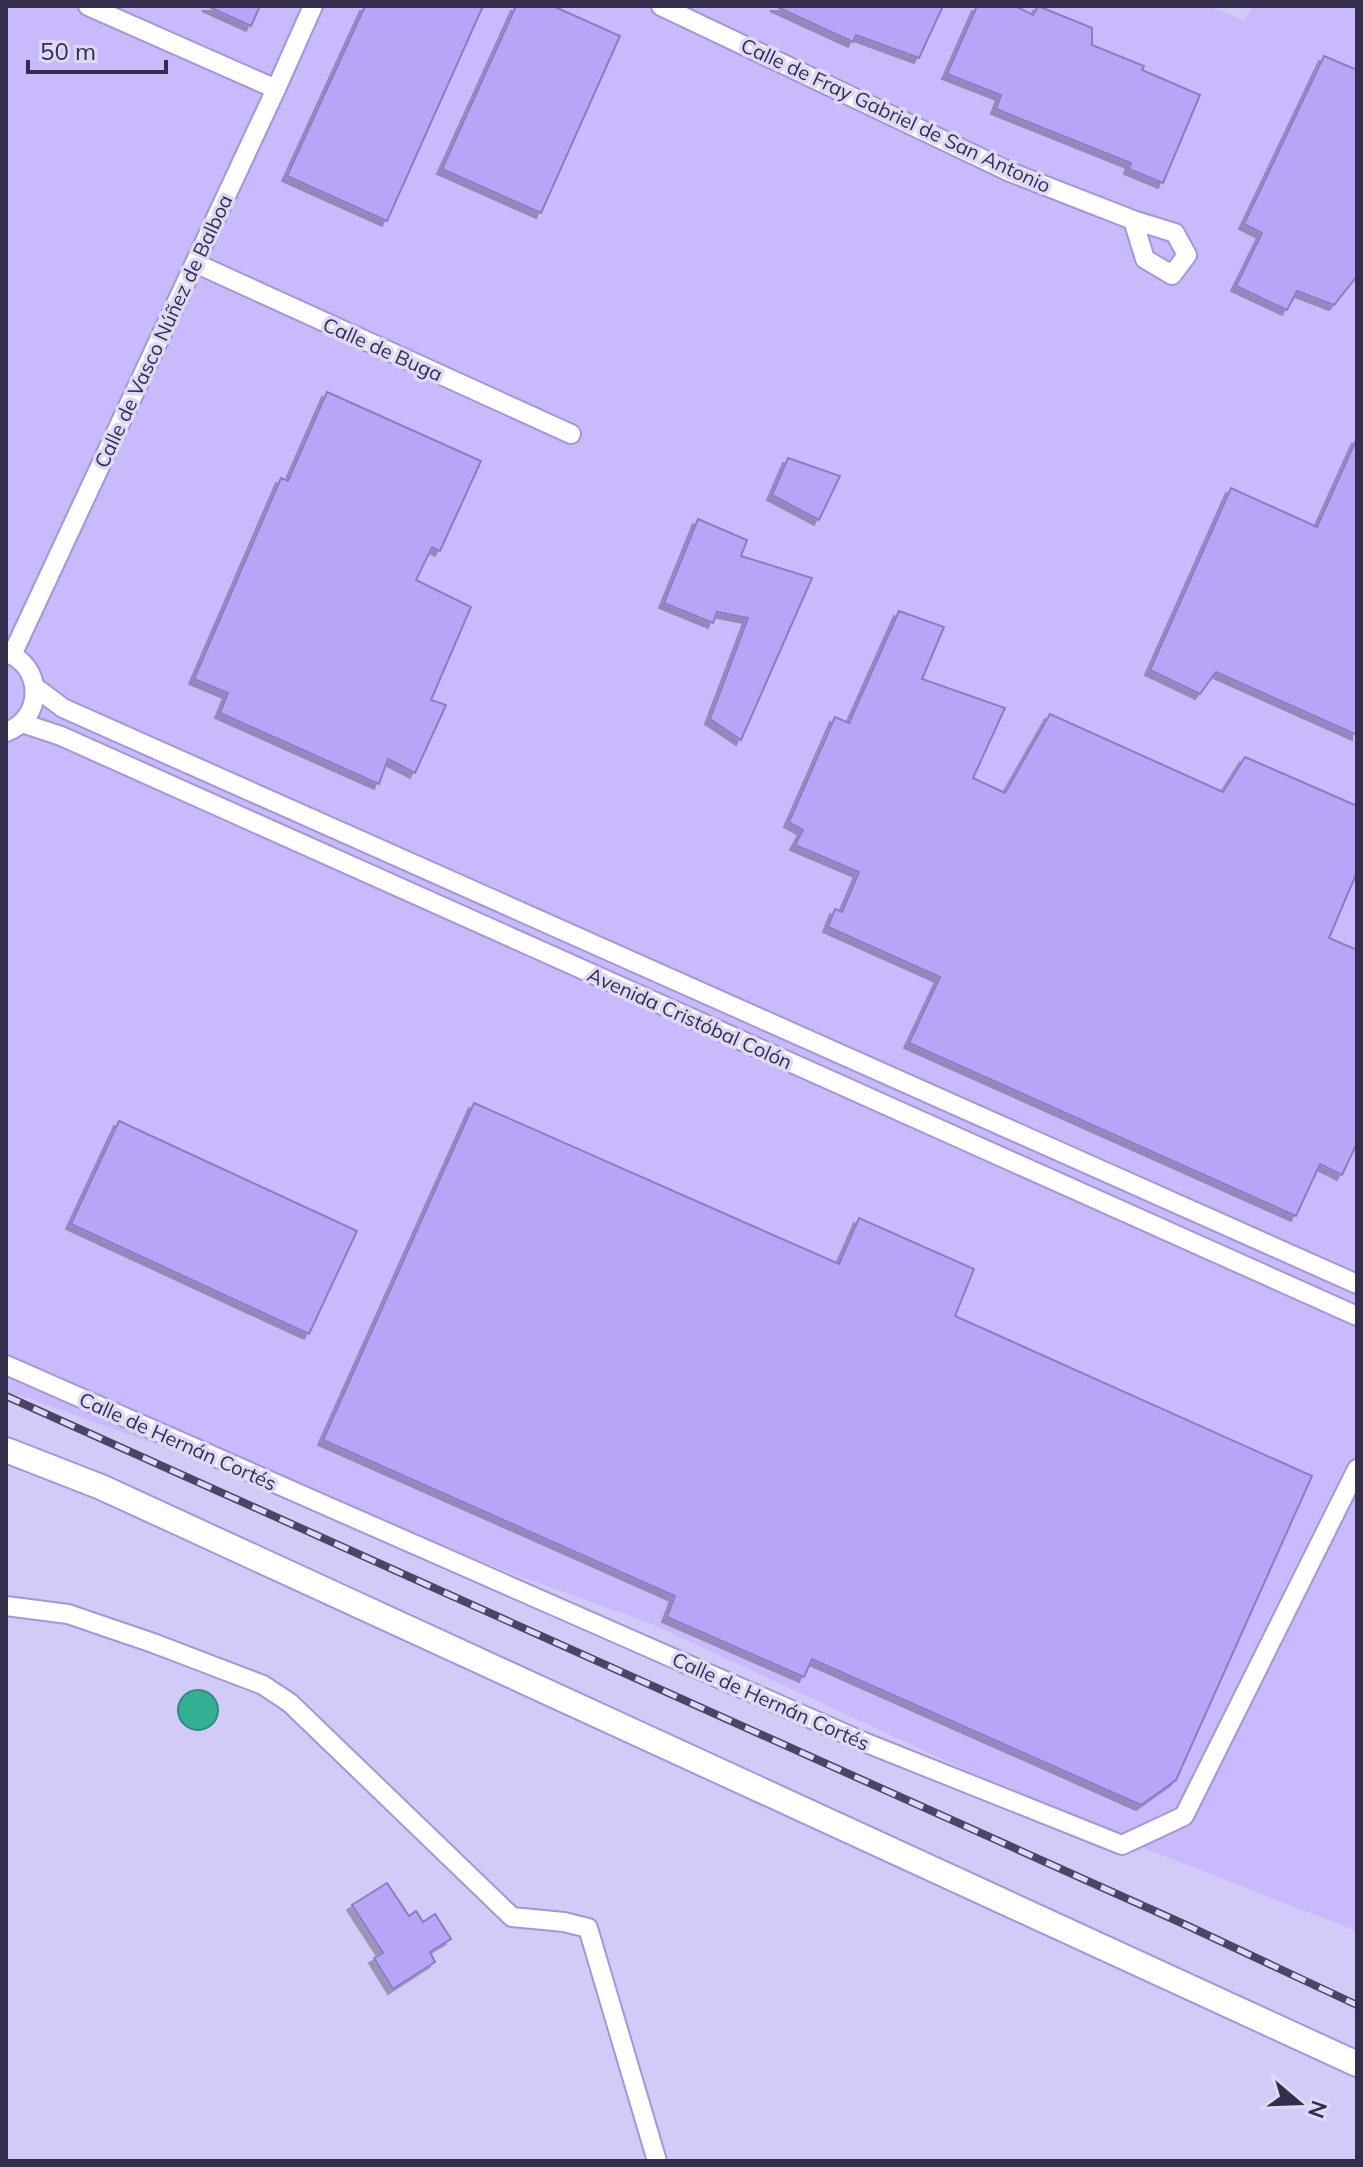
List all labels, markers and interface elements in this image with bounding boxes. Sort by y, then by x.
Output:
scale bar [28,24,166,74]
street label: Calle de Fray Gabriel de San Antonio [737,32,1055,198]
text: 50 m [40,36,96,66]
street label: Calle de Vasco Núñez de Balboa [89,190,237,472]
street label: Calle de Buga [319,311,447,387]
street label: Avenida Cristóbal Colón [584,962,796,1074]
street label: Calle de Hernán Cortés [76,1386,280,1496]
street label: Calle de Hernán Cortés [669,1646,873,1756]
north arrow [1259,2063,1339,2143]
text: N [1302,2097,1334,2122]

